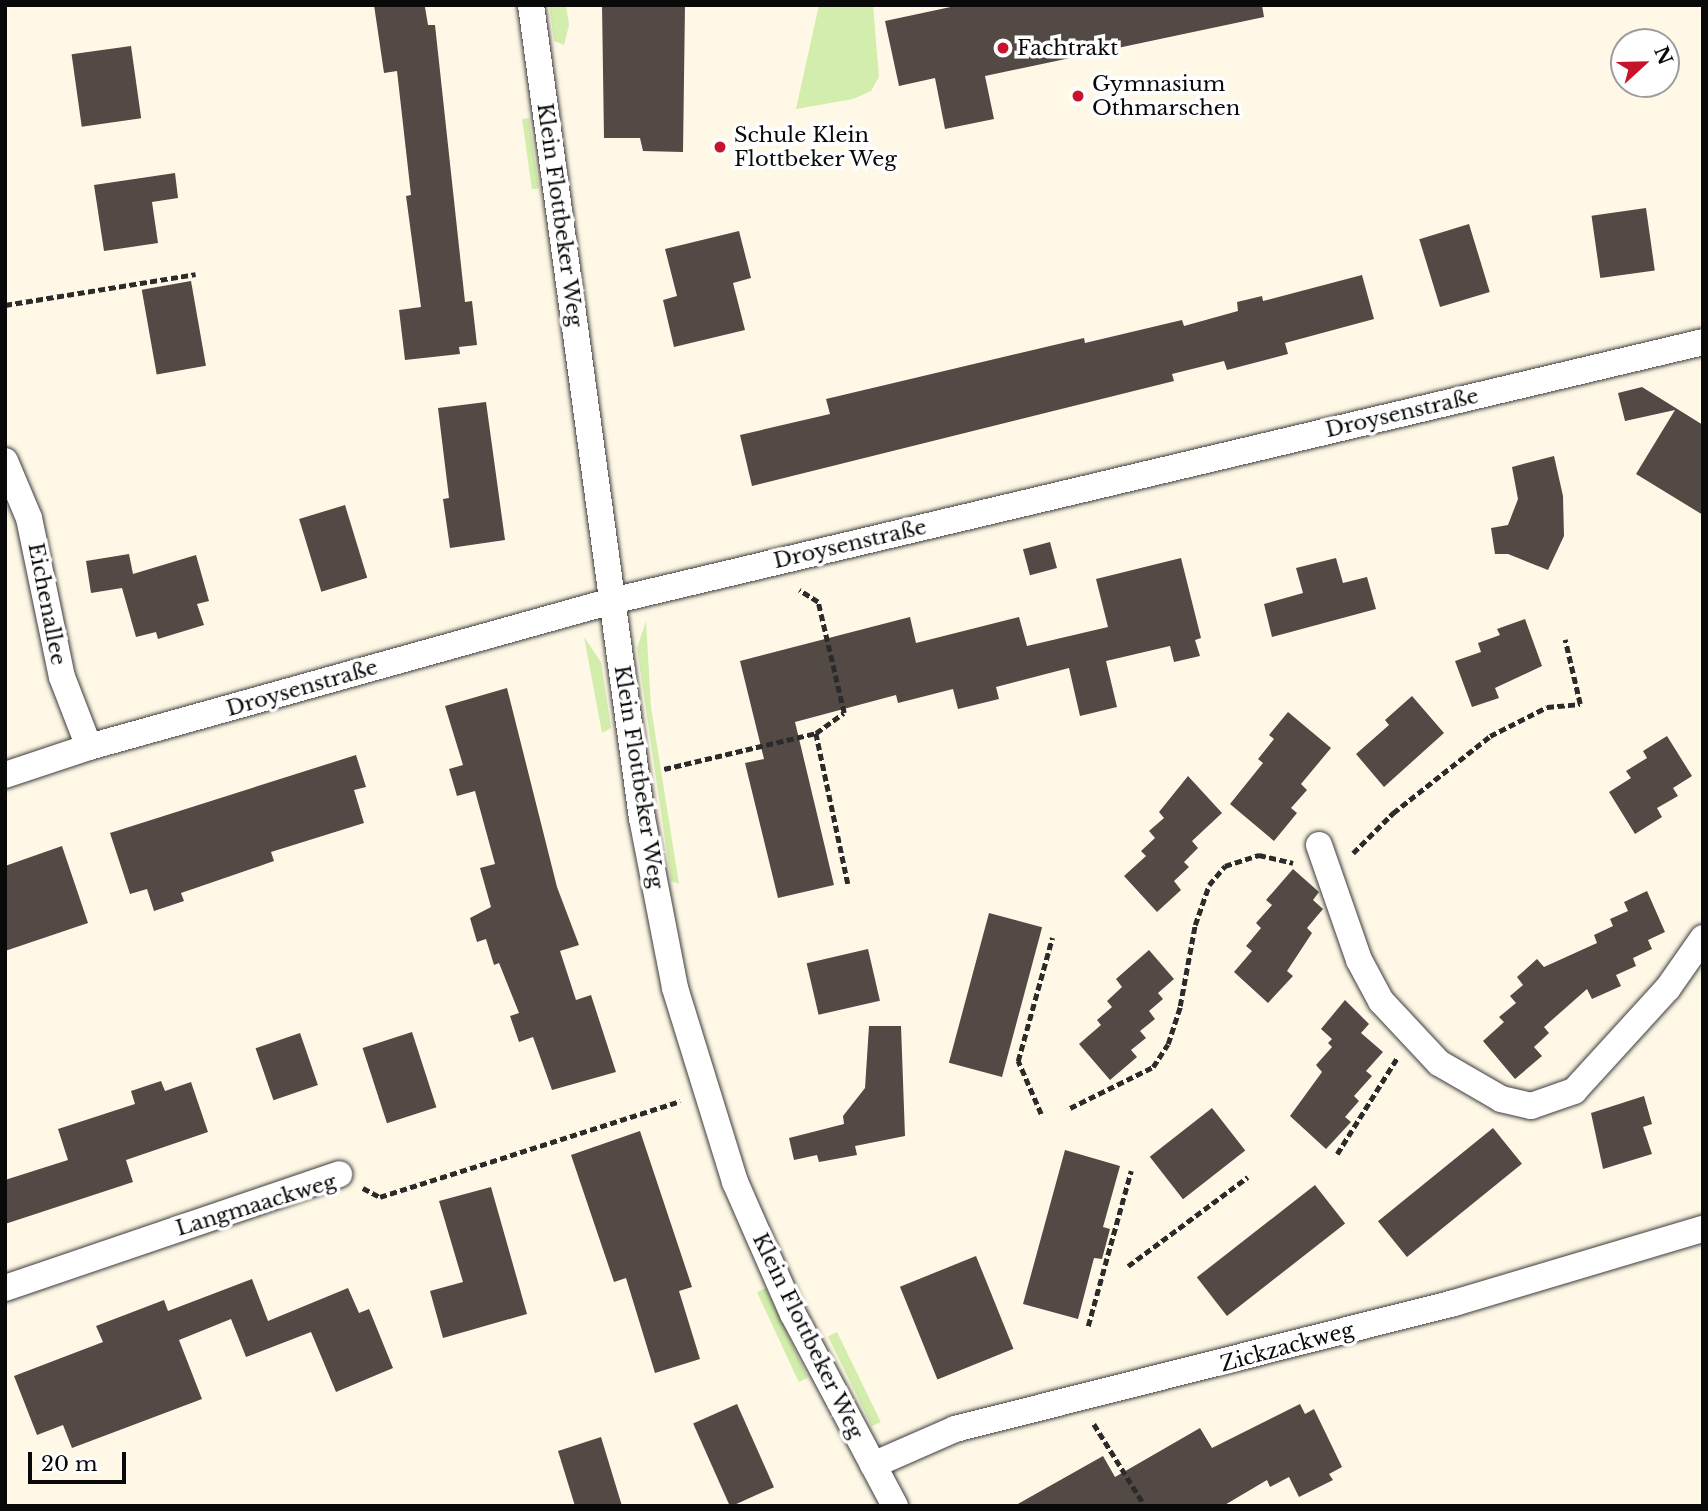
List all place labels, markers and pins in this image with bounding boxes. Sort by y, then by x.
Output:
place label: Fachtrakt [1017,35,1118,61]
marker: Fachtrakt [995,40,1011,56]
place label: Gymnasium Othmarschen [1092,71,1240,121]
marker: Gymnasium Othmarschen [1070,88,1086,104]
place label: Schule Klein Flottbeker Weg [734,122,898,172]
marker: Schule Klein Flottbeker Weg [712,139,728,155]

